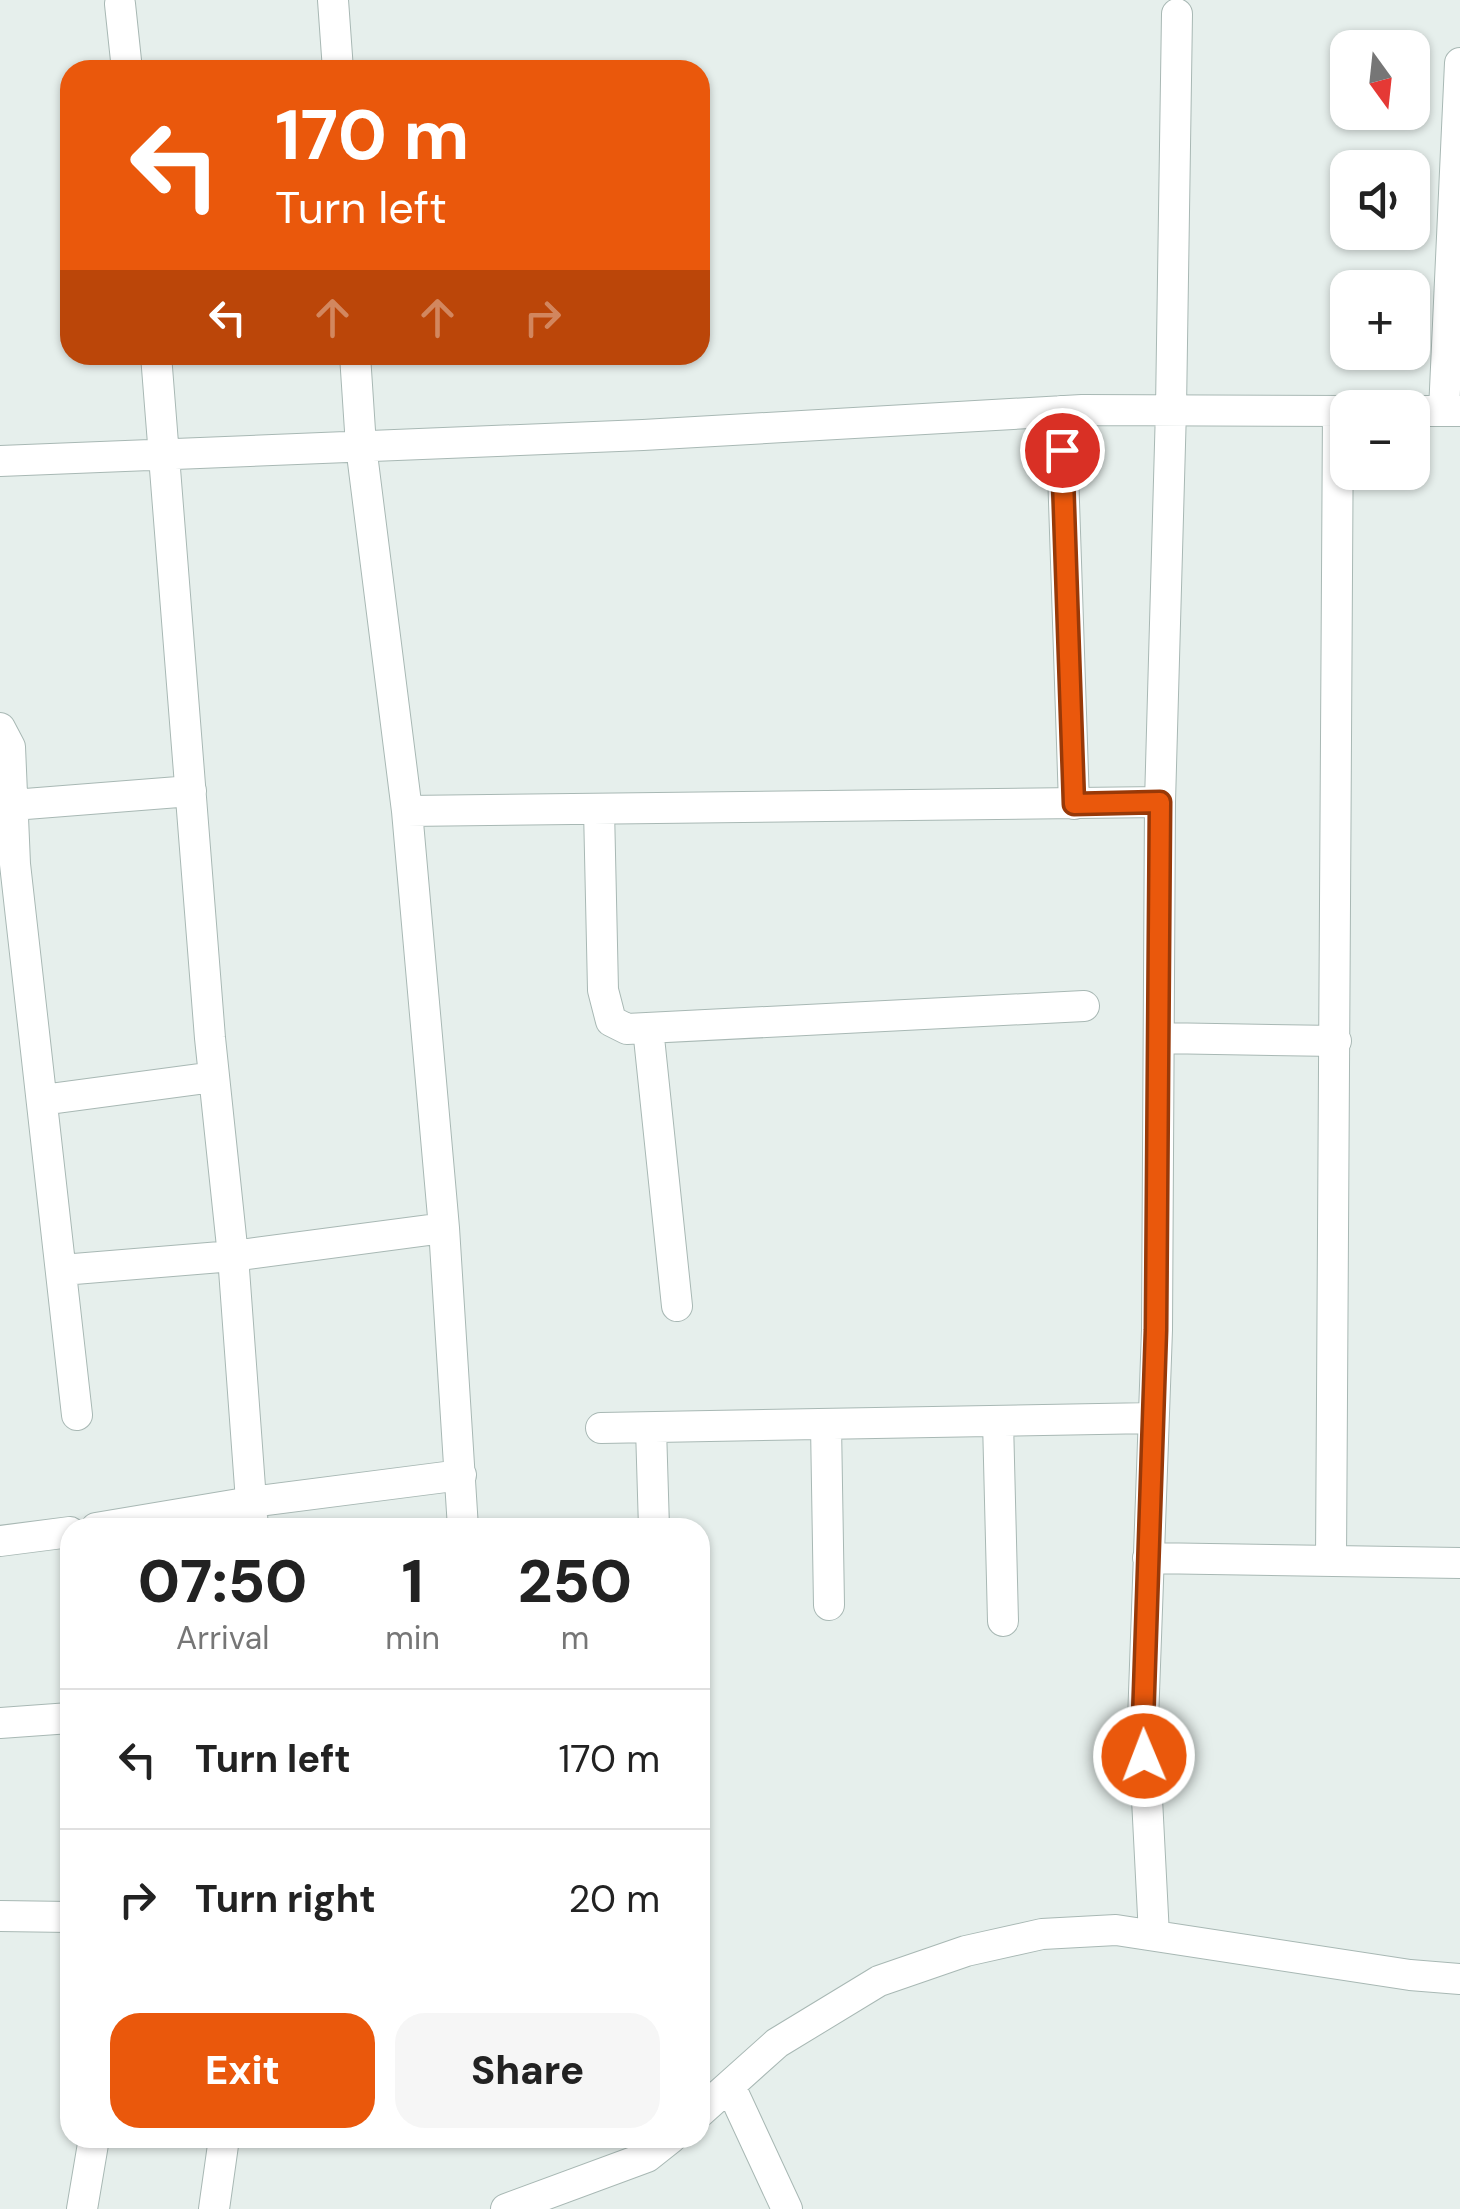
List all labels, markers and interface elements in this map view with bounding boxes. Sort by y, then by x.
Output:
north arrow [1330,30,1430,130]
map controls [1330,30,1430,490]
text: 170 m [275,90,469,181]
icon: left [110,100,240,230]
button: sound [1330,150,1430,250]
text: Turn left [275,178,447,237]
button: + [1330,270,1430,370]
icon: left [200,290,255,345]
icon: ahead [305,290,360,345]
icon: ahead [410,290,465,345]
icon: right [515,290,570,345]
button: − [1330,390,1430,490]
pin [1020,408,1105,493]
icon: arrive [1035,423,1090,478]
text: 07:50 [138,1542,307,1621]
text: 1 [402,1542,424,1621]
text: 250 [518,1542,632,1621]
text: Arrival [176,1617,269,1659]
text: min [385,1617,440,1659]
text: m [561,1617,589,1659]
position arrow [1092,1704,1196,1808]
icon: left [110,1732,165,1787]
text: Turn left [195,1734,351,1784]
text: 170 m [558,1734,660,1784]
icon: right [110,1872,165,1927]
text: Turn right [195,1874,376,1924]
text: 20 m [569,1874,660,1924]
button: Exit [110,2013,375,2128]
button: Share [395,2013,660,2128]

